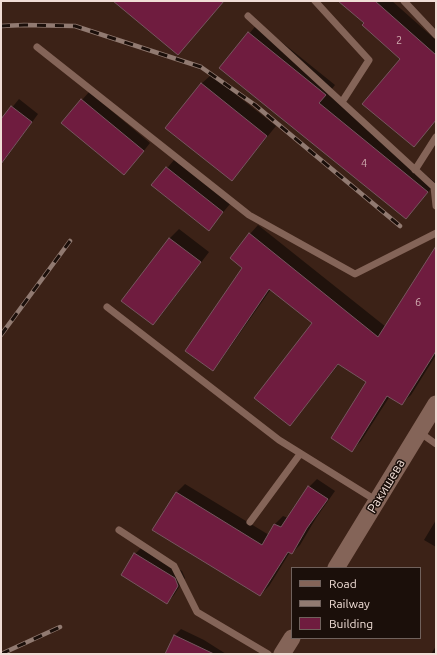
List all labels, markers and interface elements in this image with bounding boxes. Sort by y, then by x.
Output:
house number: 2 [396,33,402,47]
house number: 4 [361,156,367,170]
house number: 6 [415,295,421,309]
street label: Ракишева [364,456,408,516]
legend [291,567,421,639]
text: Road [329,577,357,590]
text: Railway [329,597,370,610]
text: Building [329,617,373,630]

